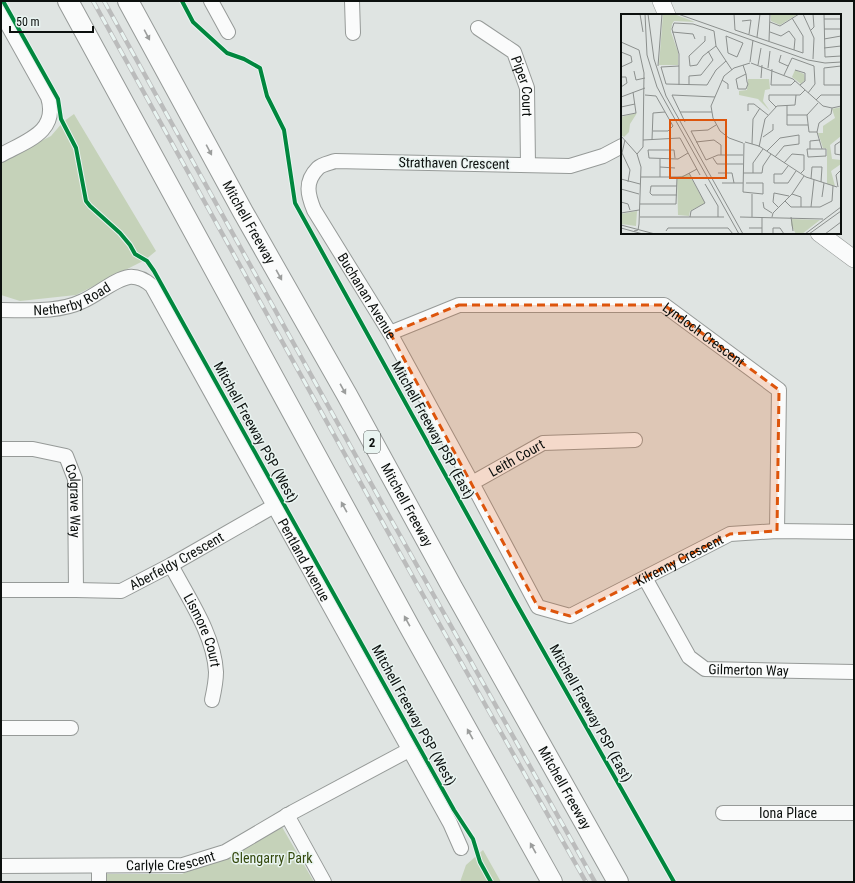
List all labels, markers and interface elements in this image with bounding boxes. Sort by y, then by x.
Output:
scale bar [10,8,93,34]
inset map [621,14,841,234]
text: 50 m [16,15,40,29]
one-way arrow [144,29,150,41]
street label: Piper Court [508,54,535,117]
one-way arrow [206,144,212,155]
street label: Strathaven Crescent [398,154,510,172]
street label: Mitchell Freeway [219,178,279,267]
street label: Buchanan Avenue [334,250,400,342]
one-way arrow [275,270,282,281]
street label: Netherby Road [33,279,113,318]
street label: Lyndoch Crescent [660,299,748,370]
street label: Mitchell Freeway PSP (East) [388,358,478,502]
street label: Mitchell Freeway PSP (West) [210,359,301,506]
one-way arrow [339,383,346,395]
road number: 2 [364,431,380,453]
street label: Leith Court [486,436,547,480]
street label: Mitchell Freeway [378,460,436,550]
street label: Colgrave Way [62,462,84,538]
one-way arrow [341,501,348,513]
street label: Pentland Avenue [275,516,334,605]
street label: Aberfeldy Crescent [127,529,226,593]
street label: Kilrenny Crescent [633,531,726,589]
street label: Lismore Court [180,591,224,668]
one-way arrow [403,615,410,627]
street label: Mitchell Freeway PSP (East) [546,641,636,785]
street label: Mitchell Freeway PSP (West) [368,642,459,789]
street label: Gilmerton Way [708,661,789,679]
one-way arrow [467,729,473,740]
street label: Mitchell Freeway [535,743,595,832]
street label: Iona Place [759,805,817,821]
one-way arrow [530,842,537,854]
street label: Carlyle Crescent [126,848,217,873]
park label: Glengarry Park [231,850,313,866]

